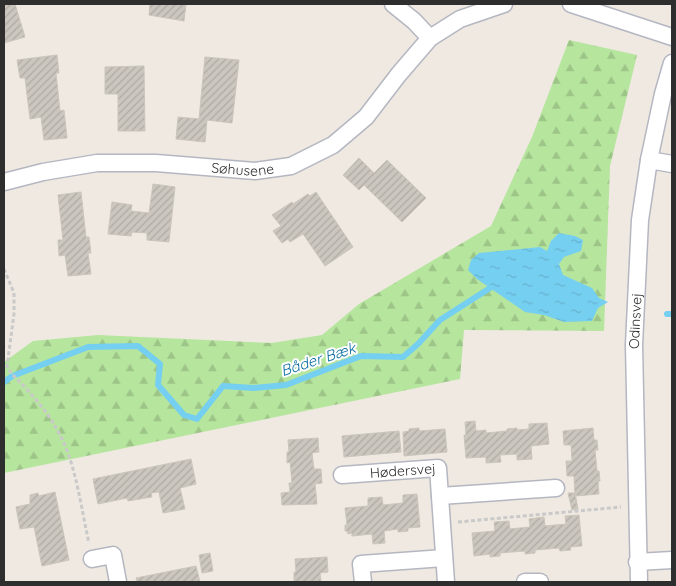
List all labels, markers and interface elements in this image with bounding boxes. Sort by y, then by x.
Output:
street label: Søhusene [211,159,275,180]
street label: Odinsvej [625,293,645,350]
water label: Båder Bæk [278,337,360,380]
street label: Hødersvej [369,459,436,482]

